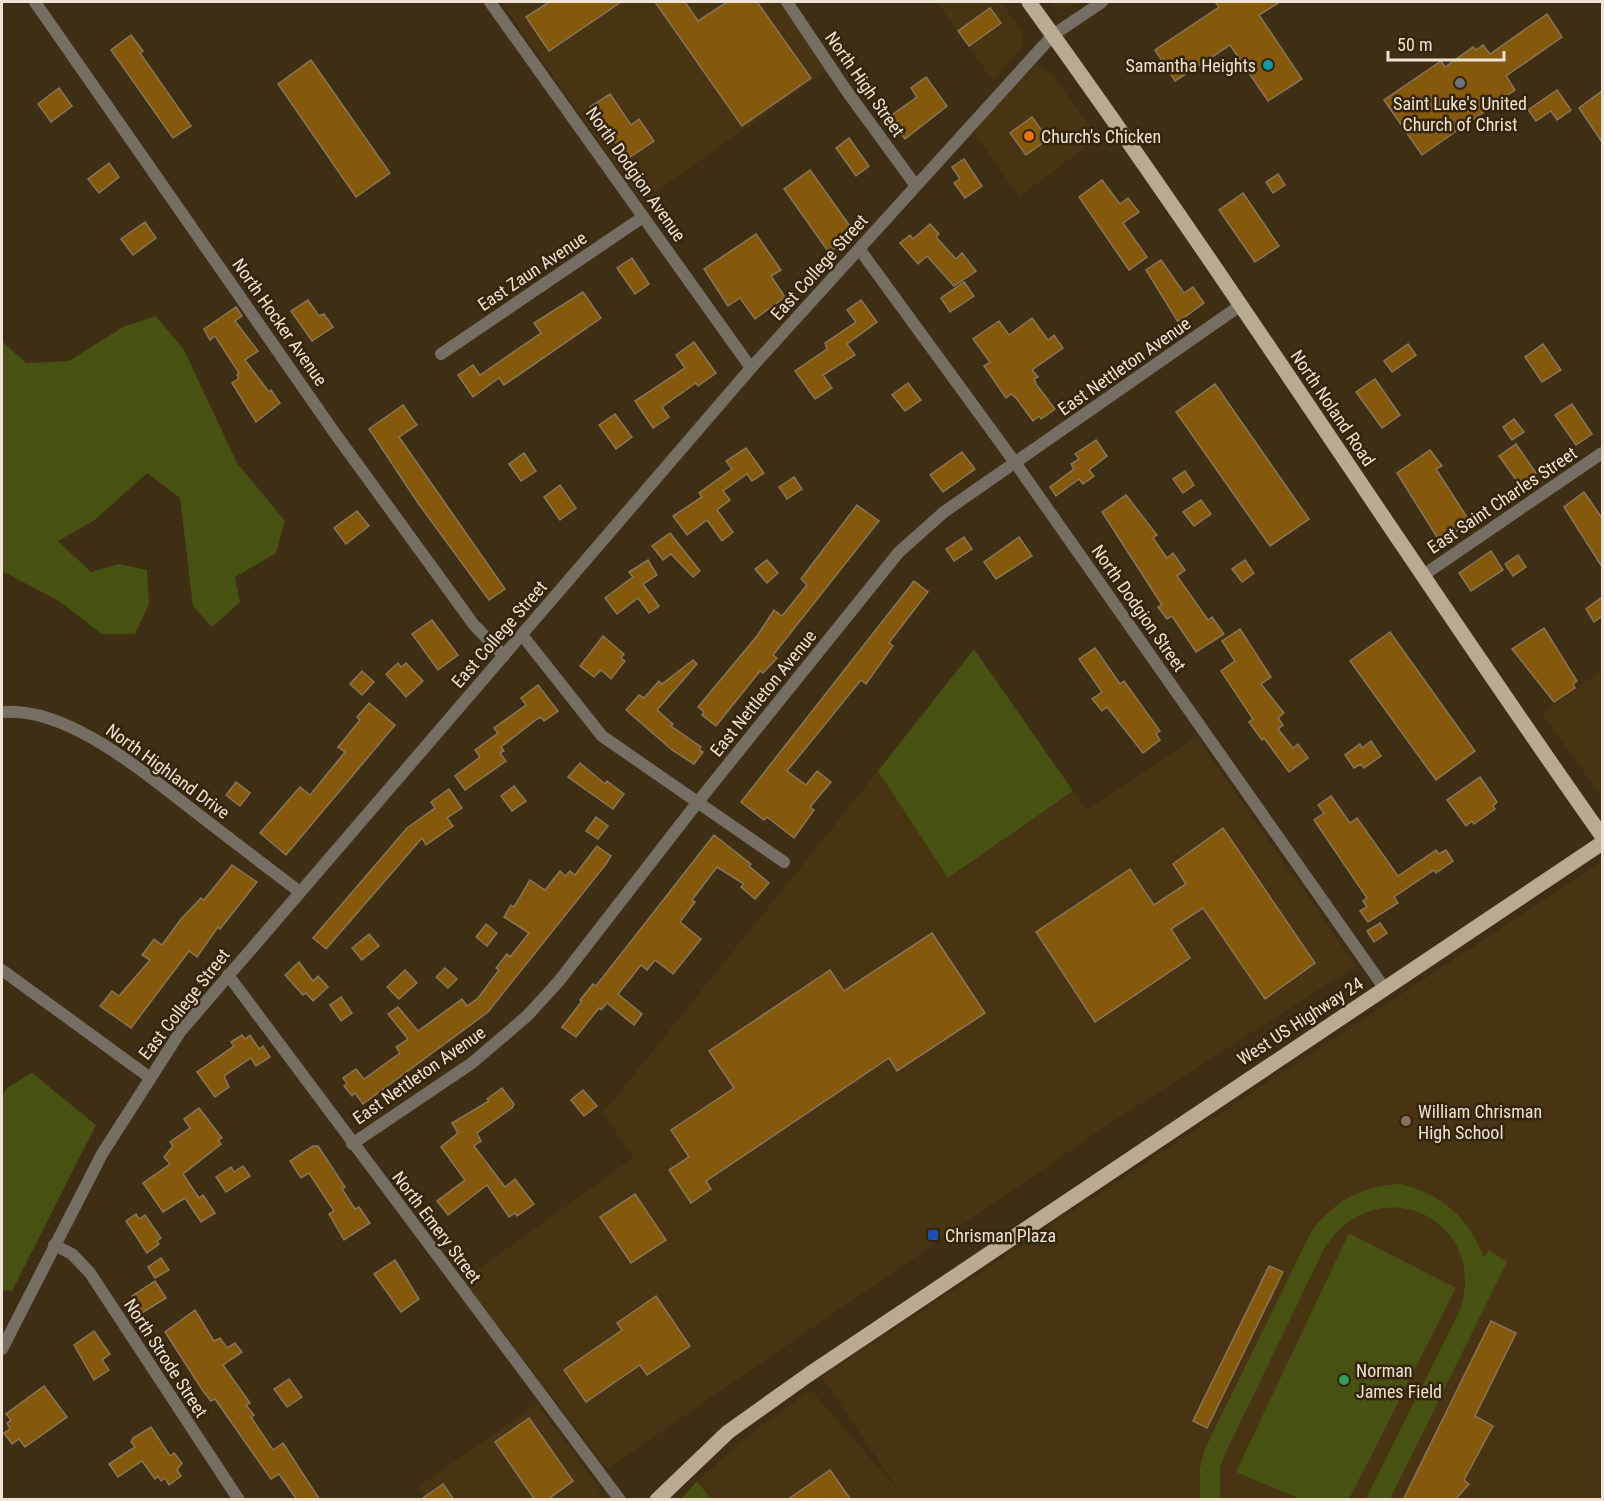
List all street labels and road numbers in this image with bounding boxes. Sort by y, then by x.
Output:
street label: North High Street [821,27,909,141]
street label: North Dodgion Avenue [582,103,690,245]
street label: East College Street [766,210,872,324]
street label: East Zaun Avenue [474,227,590,315]
street label: North Hocker Avenue [228,254,332,390]
street label: East Nettleton Avenue [1054,312,1194,420]
street label: North Noland Road [1287,346,1379,470]
street label: East Saint Charles Street [1423,442,1581,558]
street label: North Dodgion Street [1088,541,1190,675]
street label: East College Street [447,576,551,692]
street label: East Nettleton Avenue [705,625,821,761]
street label: North Highland Drive [102,719,234,823]
street label: East College Street [134,944,234,1064]
street label: West US Highway 24 [1233,972,1367,1069]
street label: East Nettleton Avenue [349,1021,489,1129]
street label: North Emery Street [388,1167,486,1287]
street label: North Strode Street [120,1295,212,1421]

